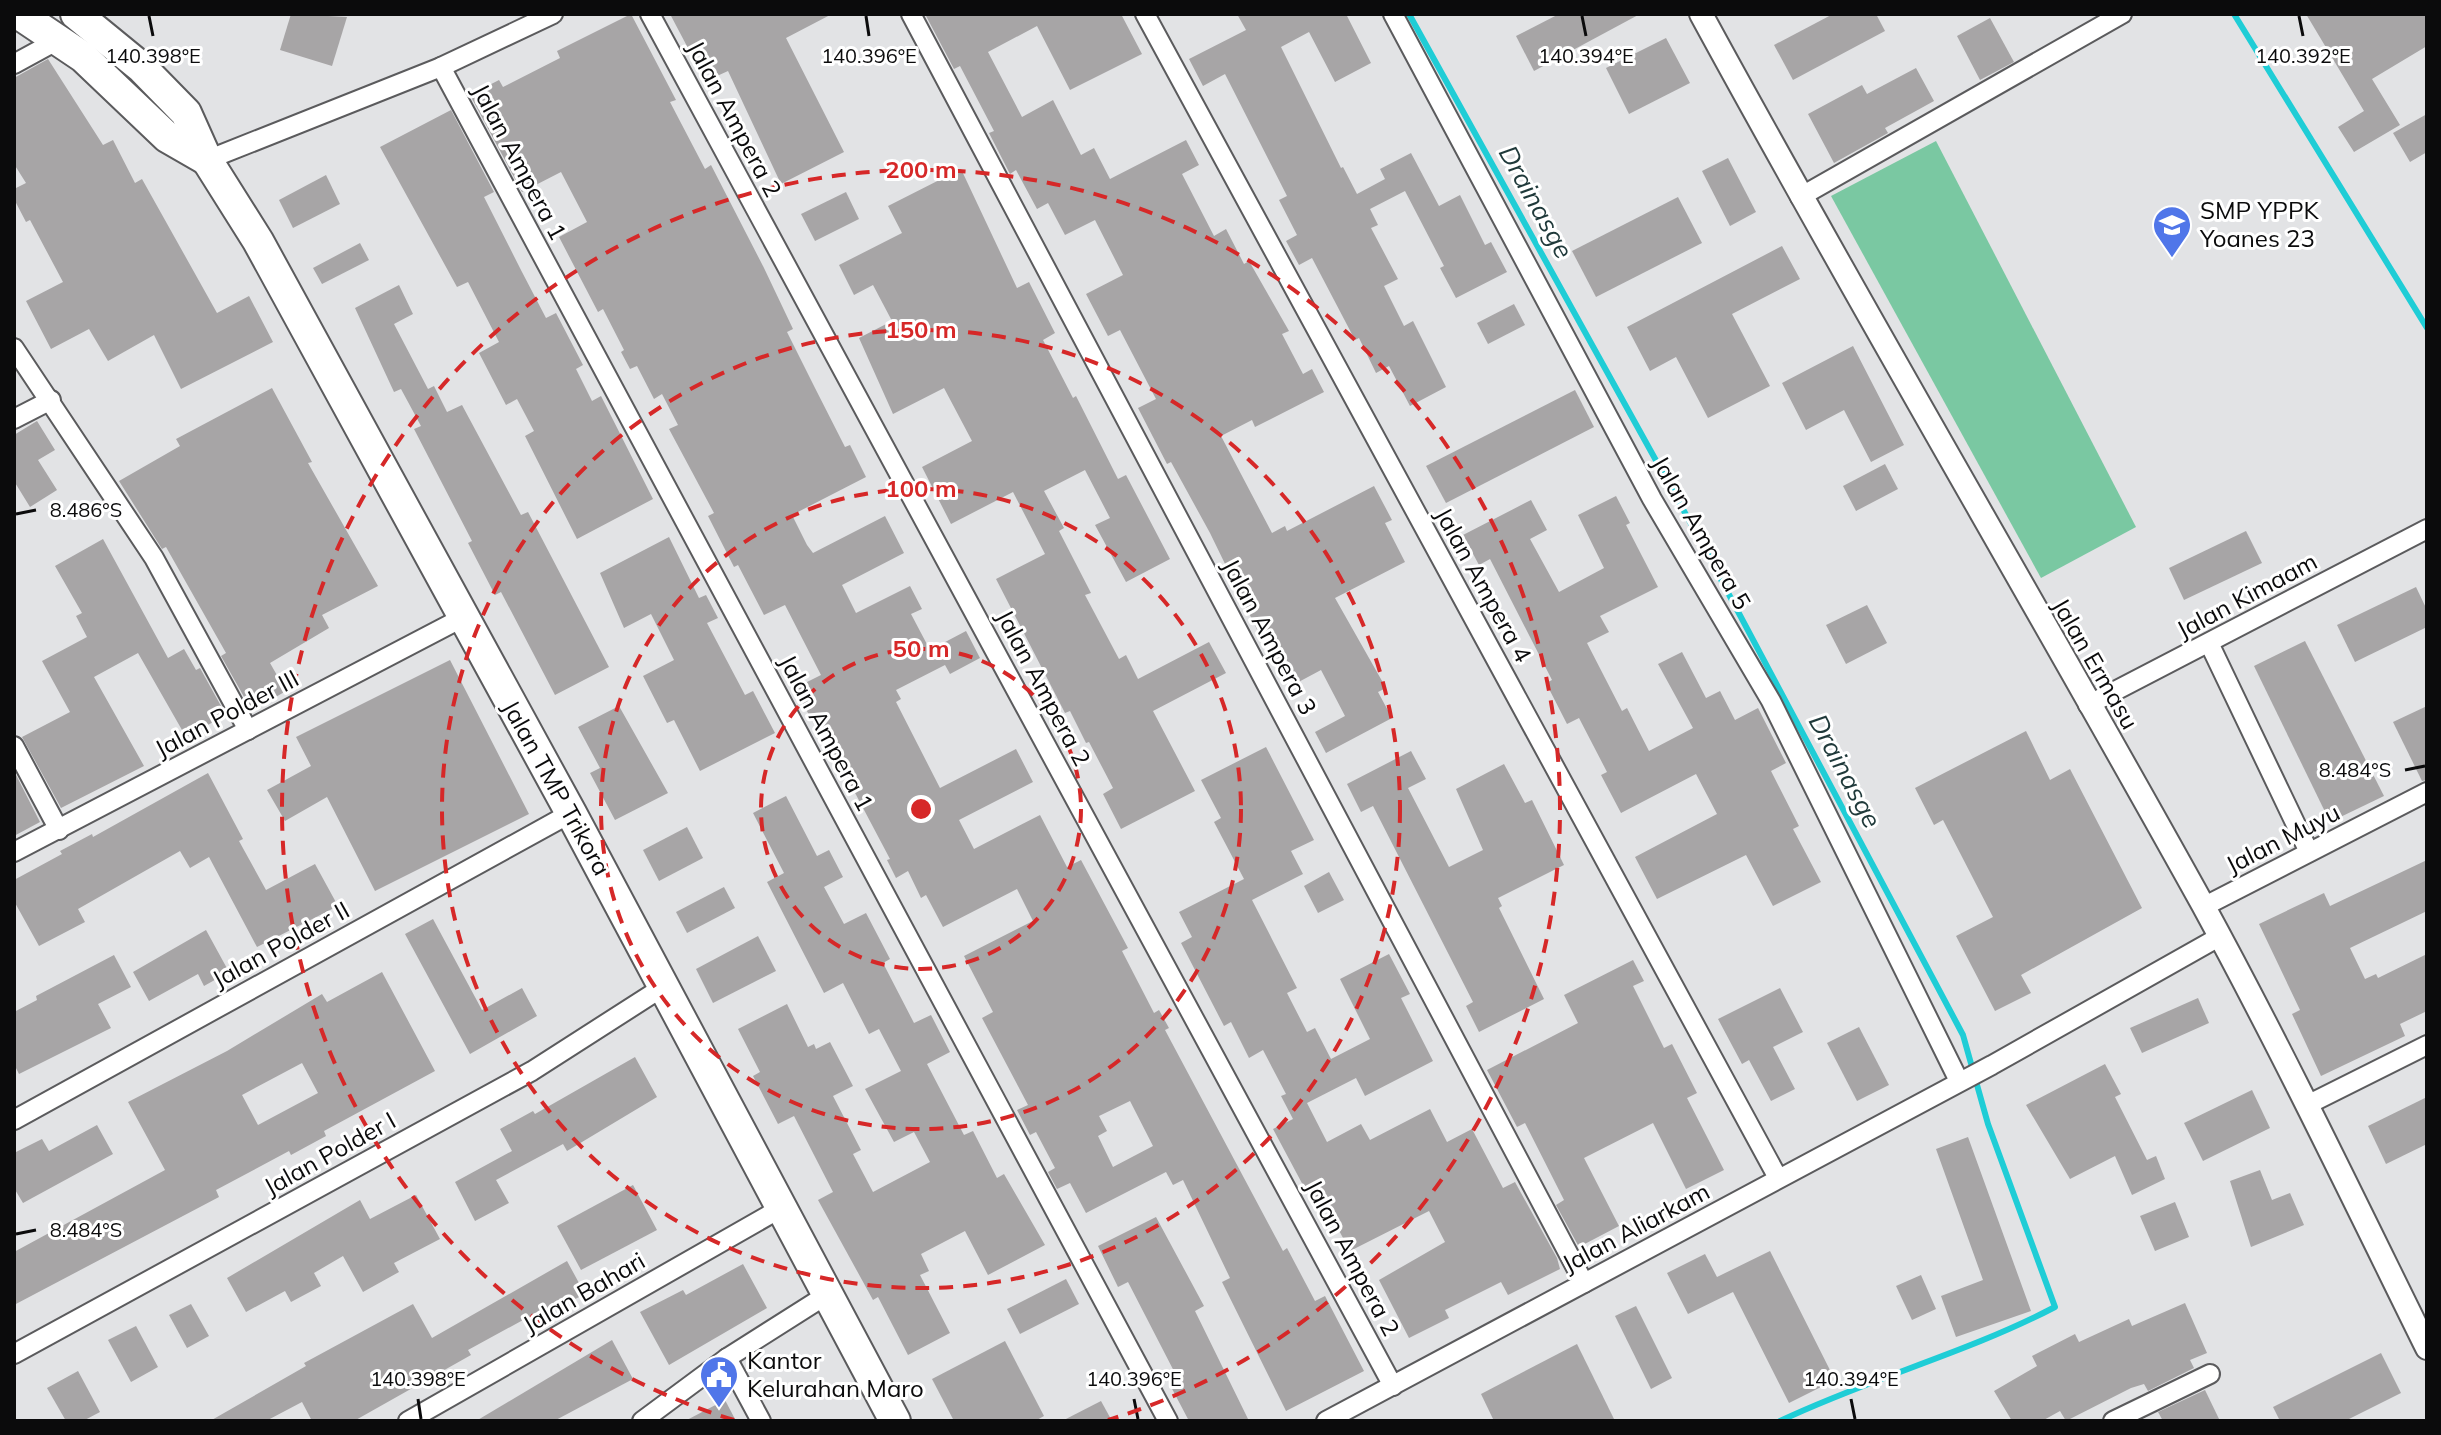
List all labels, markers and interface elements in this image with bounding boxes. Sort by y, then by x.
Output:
street label: Jalan Ampera 2 [681,35,789,202]
text: 140.398°E [105,43,201,68]
text: 140.396°E [821,43,917,68]
text: 140.394°E [1538,43,1634,68]
text: 140.392°E [2255,43,2351,68]
street label: Jalan Ampera 1 [466,78,574,245]
water label: Drainasge [1492,139,1581,264]
text: 200 m [885,154,957,184]
place label: SMP YPPK Yoanes 23 [2199,195,2320,253]
school or university icon: SMP YPPK Yoanes 23 [2151,204,2193,259]
text: 150 m [885,314,957,344]
street label: Jalan Ampera 5 [1646,450,1758,615]
text: 100 m [885,473,957,503]
text: 8.486°S [50,497,122,522]
street label: Jalan Ampera 4 [1429,502,1539,667]
street label: Jalan Kimaam [2171,546,2322,645]
street label: Jalan Ampera 3 [1216,553,1324,720]
street label: Jalan Ermasu [2046,592,2146,735]
street label: Jalan Ampera 2 [990,604,1098,771]
text: 50 m [893,633,949,663]
street label: Jalan Ampera 1 [773,649,881,816]
street label: Jalan Polder III [150,663,303,764]
street label: Jalan TMP Trikora [496,695,617,880]
water label: Drainasge [1802,708,1889,833]
text: 8.484°S [2319,757,2391,782]
centre of rings [907,795,935,823]
street label: Jalan Muyu [2221,797,2345,880]
street label: Jalan Polder II [207,894,354,994]
street label: Jalan Polder I [258,1105,401,1202]
street label: Jalan Ampera 2 [1299,1174,1407,1341]
street label: Jalan Aliarkam [1557,1176,1714,1279]
text: 8.484°S [50,1217,122,1242]
street label: Jalan Bahari [517,1245,650,1339]
place label: Kantor Kelurahan Maro [747,1345,924,1403]
public building icon: Kantor Kelurahan Maro [698,1354,740,1409]
text: 140.398°E [370,1366,466,1391]
text: 140.396°E [1086,1366,1182,1391]
text: 140.394°E [1803,1366,1899,1391]

